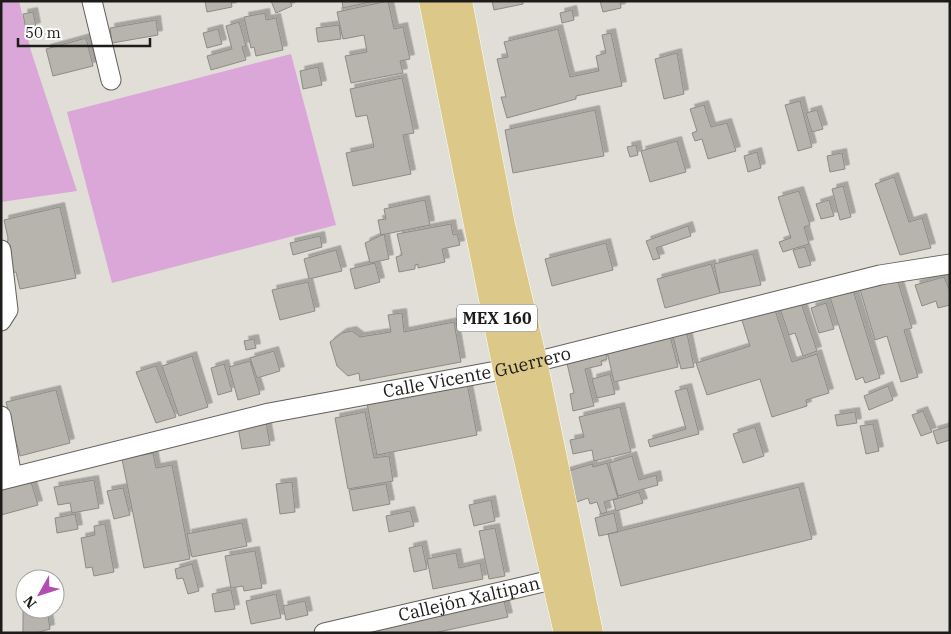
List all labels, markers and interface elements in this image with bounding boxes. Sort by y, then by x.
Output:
scale bar [18,15,150,47]
text: 50 m [25,23,61,42]
road number: MEX 160 [457,304,537,332]
street label: Calle Vicente Guerrero [381,341,573,403]
north arrow [15,569,65,619]
street label: Callejón Xaltipan [396,571,542,626]
text: N [19,592,40,612]

